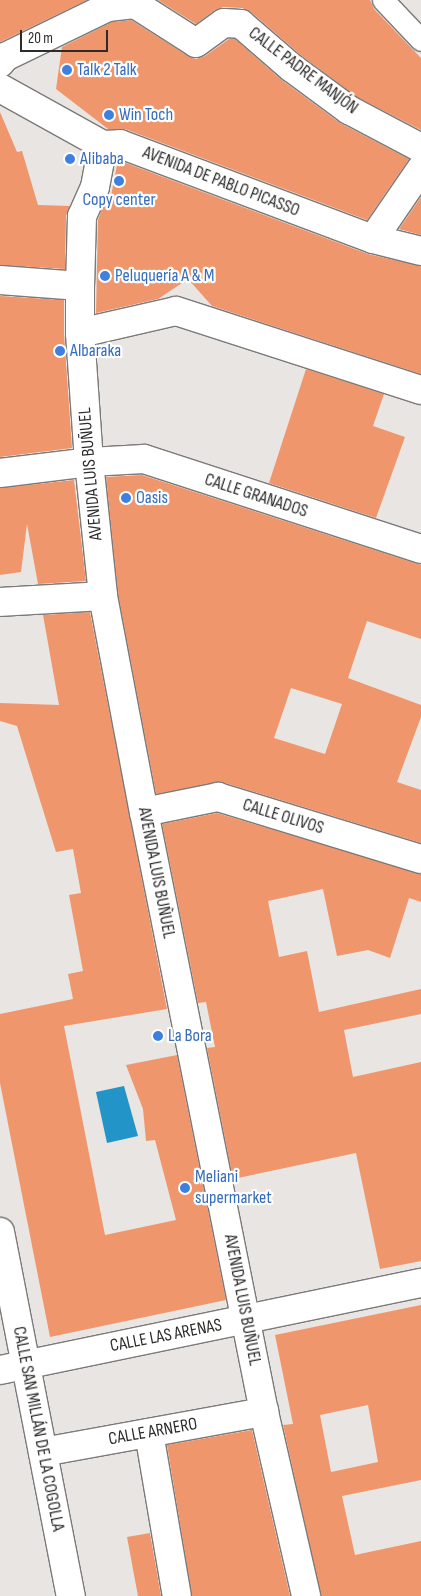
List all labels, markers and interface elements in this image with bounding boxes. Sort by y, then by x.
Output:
scale bar [22,20,110,52]
street label: CALLE PADRE MANJÓN [244,23,362,119]
text: 20 m [28,29,53,48]
place label: Talk 2 Talk [77,59,137,81]
marker: Talk 2 Talk [61,64,73,76]
place label: Win Toch [119,104,173,126]
marker: Win Toch [103,109,115,121]
street label: AVENIDA DE PABLO PICASSO [139,142,303,222]
place label: Alibaba [80,148,124,170]
marker: Alibaba [64,153,76,165]
marker: Copy center [113,175,125,187]
place label: Copy center [82,189,156,211]
place label: Peluquería A & M [115,265,214,287]
marker: Peluquería A & M [99,270,111,282]
place label: Albaraka [70,340,121,362]
marker: Albaraka [54,345,66,357]
street label: AVENIDA LUIS BUÑUEL [74,407,108,541]
street label: CALLE GRANADOS [202,469,310,523]
place label: Oasis [136,487,168,509]
marker: Oasis [120,492,132,504]
street label: CALLE OLIVOS [240,794,326,840]
street label: AVENIDA LUIS BUÑUEL [133,806,179,940]
place label: La Bora [168,1025,212,1047]
marker: La Bora [152,1030,164,1042]
place label: Meliani supermarket [195,1167,272,1210]
marker: Meliani supermarket [179,1182,191,1194]
street label: AVENIDA LUIS BUÑUEL [219,1233,265,1367]
street label: CALLE LAS ARENAS [108,1315,224,1357]
street label: CALLE SAN MILLÁN DE LA COGOLLA [8,1325,68,1533]
street label: CALLE ARNERO [107,1414,199,1450]

